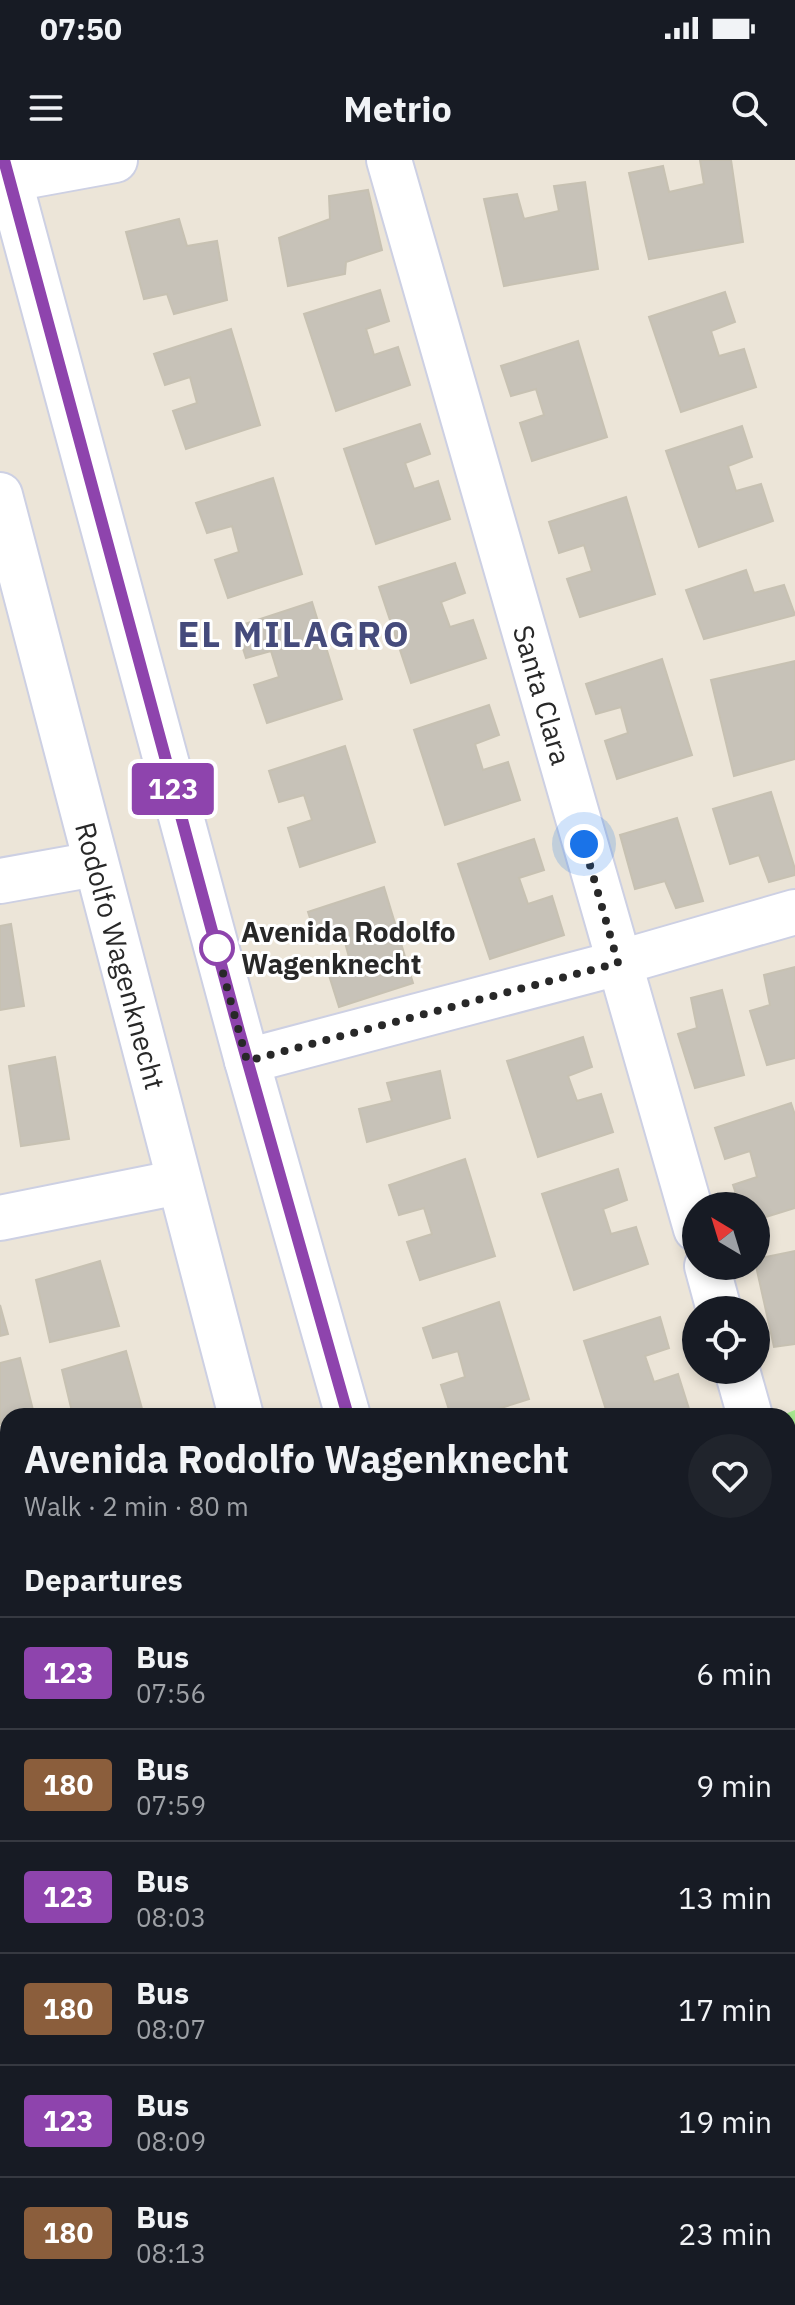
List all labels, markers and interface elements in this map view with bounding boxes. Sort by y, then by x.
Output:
text: 07:50 [40,9,122,48]
text: Metrio [343,85,452,132]
icon: menu [24,86,68,130]
icon: search [727,86,771,130]
district label: EL MILAGRO [177,610,411,657]
street label: Santa Clara [505,621,580,769]
line badge: 123 [127,763,219,815]
text: 123 [148,770,198,807]
street label: Rodolfo Wagenknecht [67,818,174,1094]
your location [564,824,604,864]
place label: Avenida Rodolfo Wagenknecht [241,913,456,982]
marker: Avenida Rodolfo Wagenknecht [200,931,234,965]
north arrow [682,1192,770,1280]
map controls [682,1192,770,1384]
button: locate [682,1296,770,1384]
text: Avenida Rodolfo Wagenknecht [24,1434,569,1483]
button: heart [688,1434,772,1518]
text: Walk · 2 min · 80 m [24,1489,249,1523]
text: Departures [24,1560,183,1599]
text: Bus [136,1637,189,1676]
text: 123 [43,1654,93,1691]
text: 6 min [696,1654,772,1693]
text: 07:56 [136,1676,206,1710]
text: Bus [136,1749,189,1788]
text: 180 [43,1766,93,1803]
text: 9 min [696,1766,772,1805]
text: 07:59 [136,1788,206,1822]
text: Bus [136,1861,189,1900]
text: 123 [43,1878,93,1915]
text: 13 min [678,1878,772,1917]
text: 08:03 [136,1900,206,1934]
text: Bus [136,1973,189,2012]
text: 180 [43,1990,93,2027]
text: 17 min [678,1990,772,2029]
text: 08:07 [136,2012,206,2046]
text: Bus [136,2085,189,2124]
text: 123 [43,2102,93,2139]
text: 19 min [678,2102,772,2141]
text: 08:09 [136,2124,206,2158]
text: Bus [136,2197,189,2236]
text: 180 [43,2214,93,2251]
text: 23 min [678,2214,772,2253]
text: 08:13 [136,2236,206,2270]

